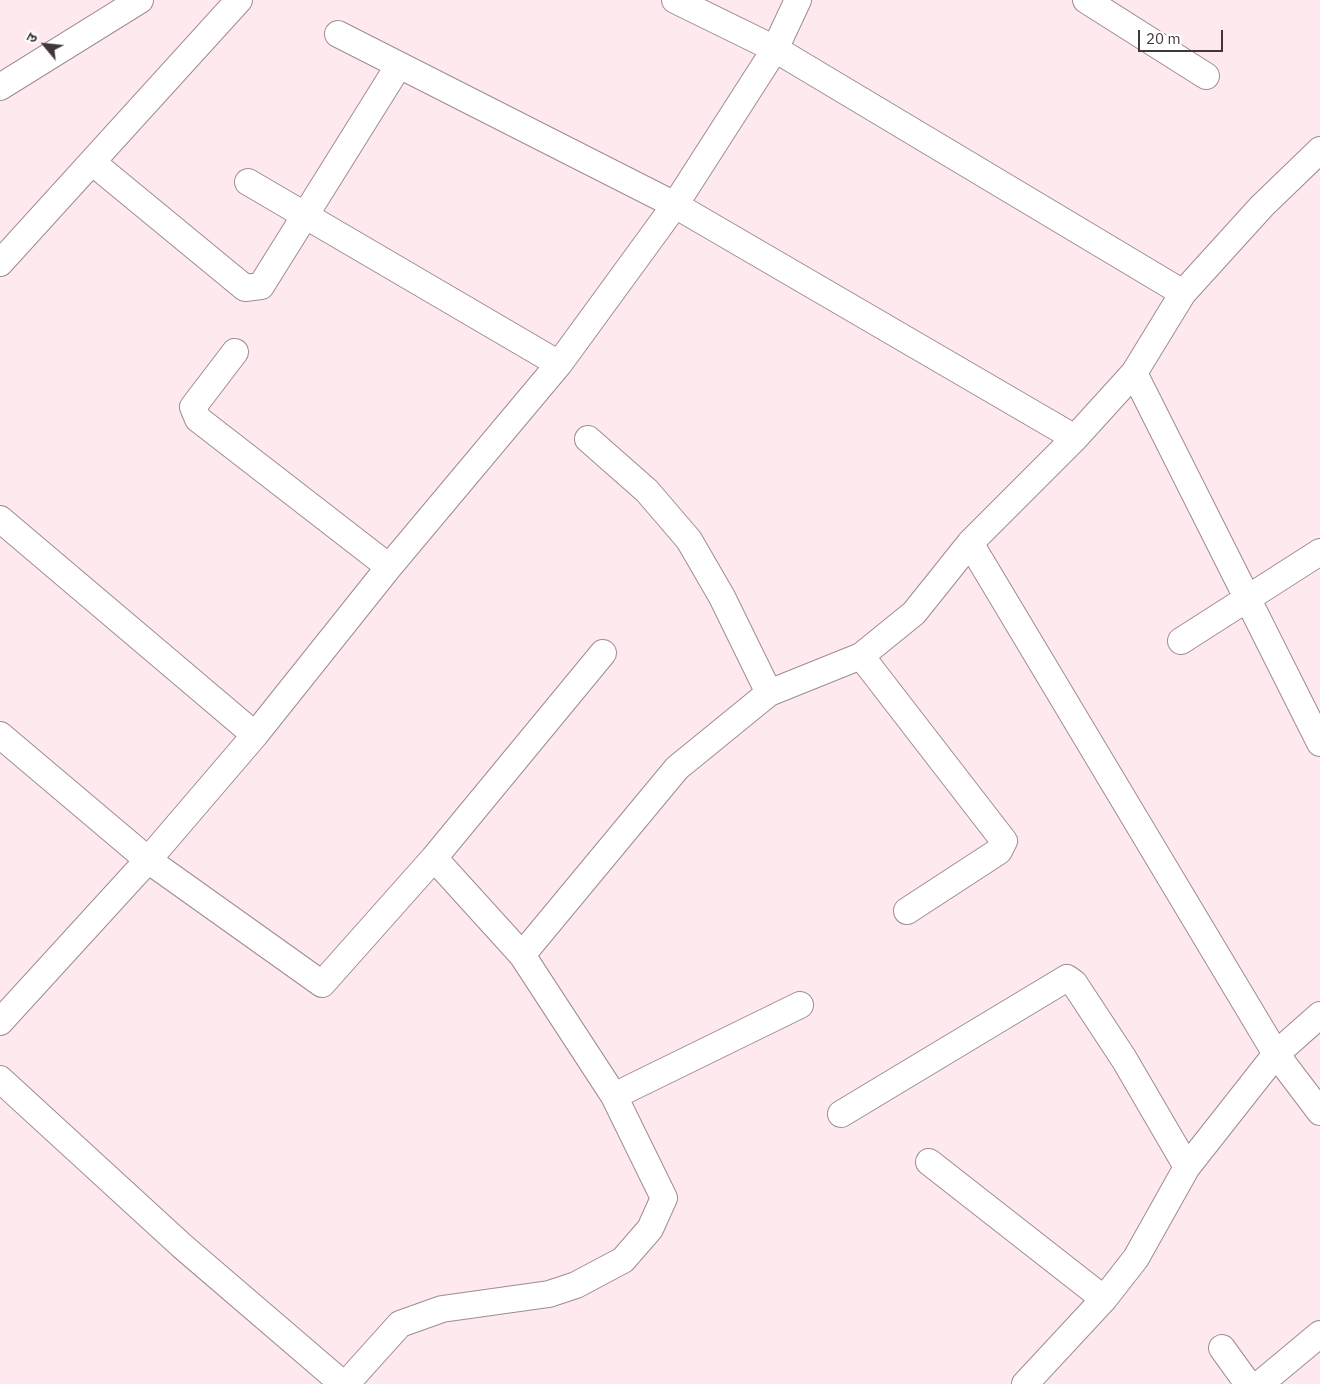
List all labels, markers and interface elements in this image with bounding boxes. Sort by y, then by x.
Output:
north arrow [20,20,70,70]
scale bar [1140,20,1225,52]
text: 20 m [1146,29,1181,48]
text: उ [22,30,42,46]

